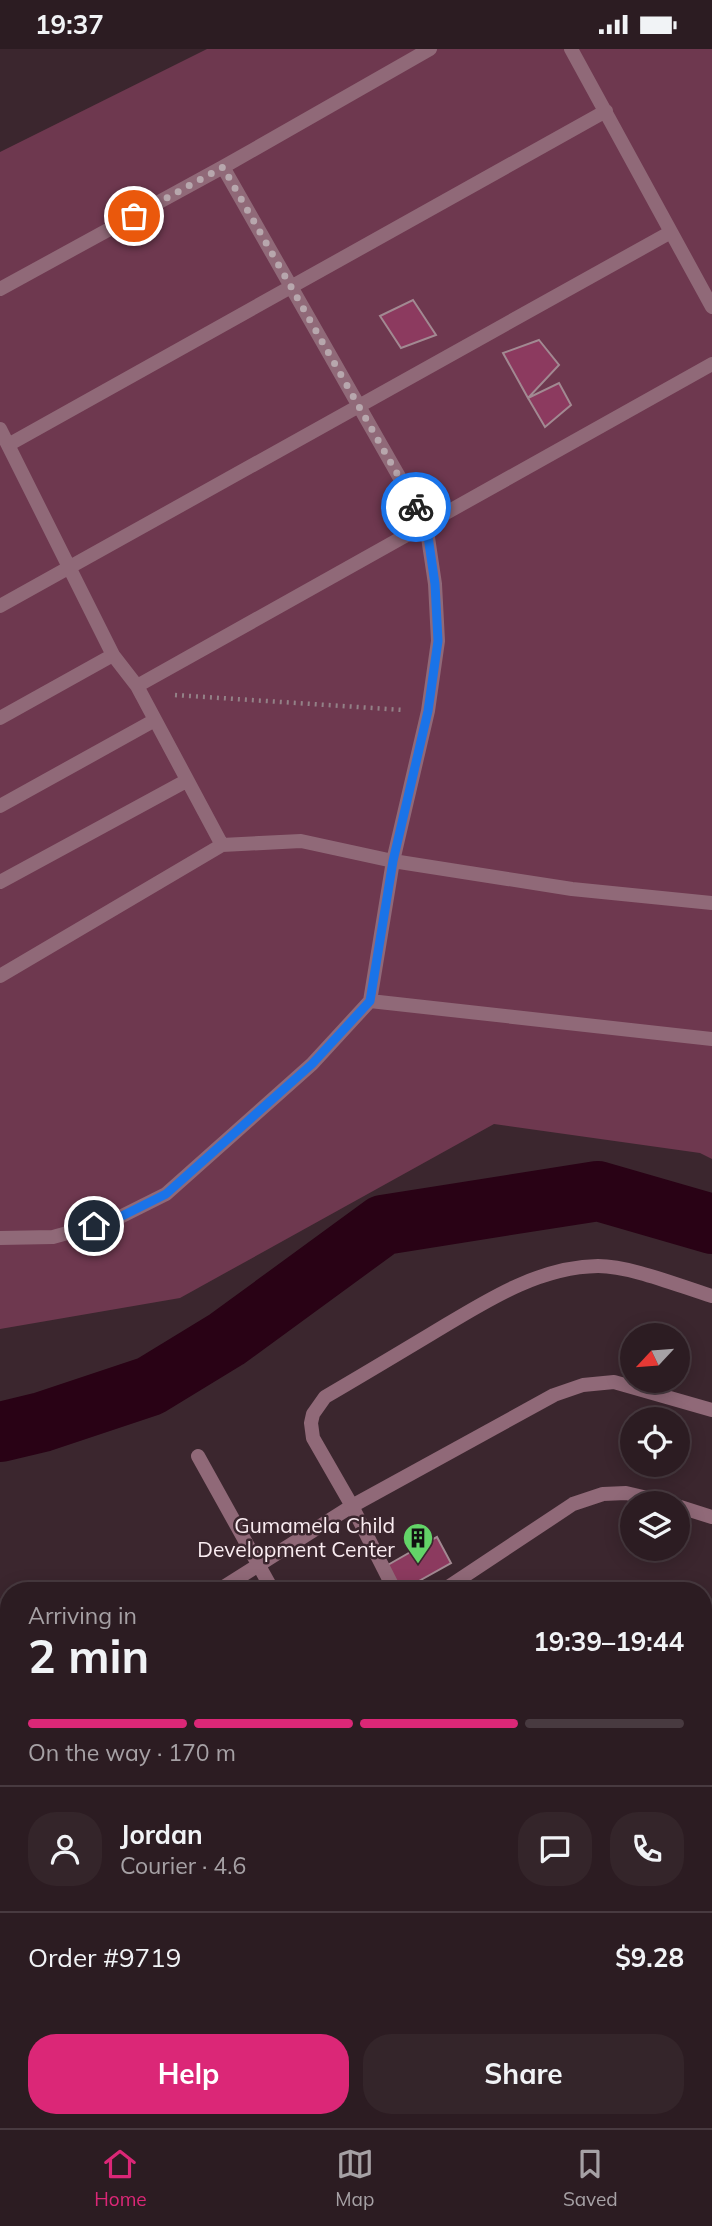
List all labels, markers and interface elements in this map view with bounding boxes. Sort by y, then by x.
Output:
text: 19:37 [35,8,104,41]
pin [104,186,164,246]
icon: bag [115,197,153,235]
courier [381,472,451,542]
icon: bike [397,488,435,526]
pin [64,1196,124,1256]
icon: home [75,1207,113,1245]
north arrow [620,1323,690,1393]
map controls [620,1323,690,1561]
button: locate [620,1407,690,1477]
button: layers [620,1491,690,1561]
place label: Gumamela Child Development Center [197,1512,395,1562]
building icon: Gumamela Child Development Center [401,1521,435,1565]
text: Arriving in [28,1601,137,1630]
text: 19:39–19:44 [533,1625,684,1658]
text: 2 min [28,1627,149,1685]
text: On the way · 170 m [28,1738,236,1767]
button: person [28,1812,102,1886]
button: chat [518,1812,592,1886]
button: phone [610,1812,684,1886]
text: Jordan [120,1818,203,1851]
text: Courier · 4.6 [120,1851,246,1880]
text: Order #9719 [28,1941,181,1974]
text: $9.28 [615,1941,684,1974]
button: Help [28,2034,349,2114]
button: Share [363,2034,684,2114]
tab: Home [94,2145,147,2211]
tab: Map [335,2145,374,2211]
tab: Saved [563,2145,618,2211]

